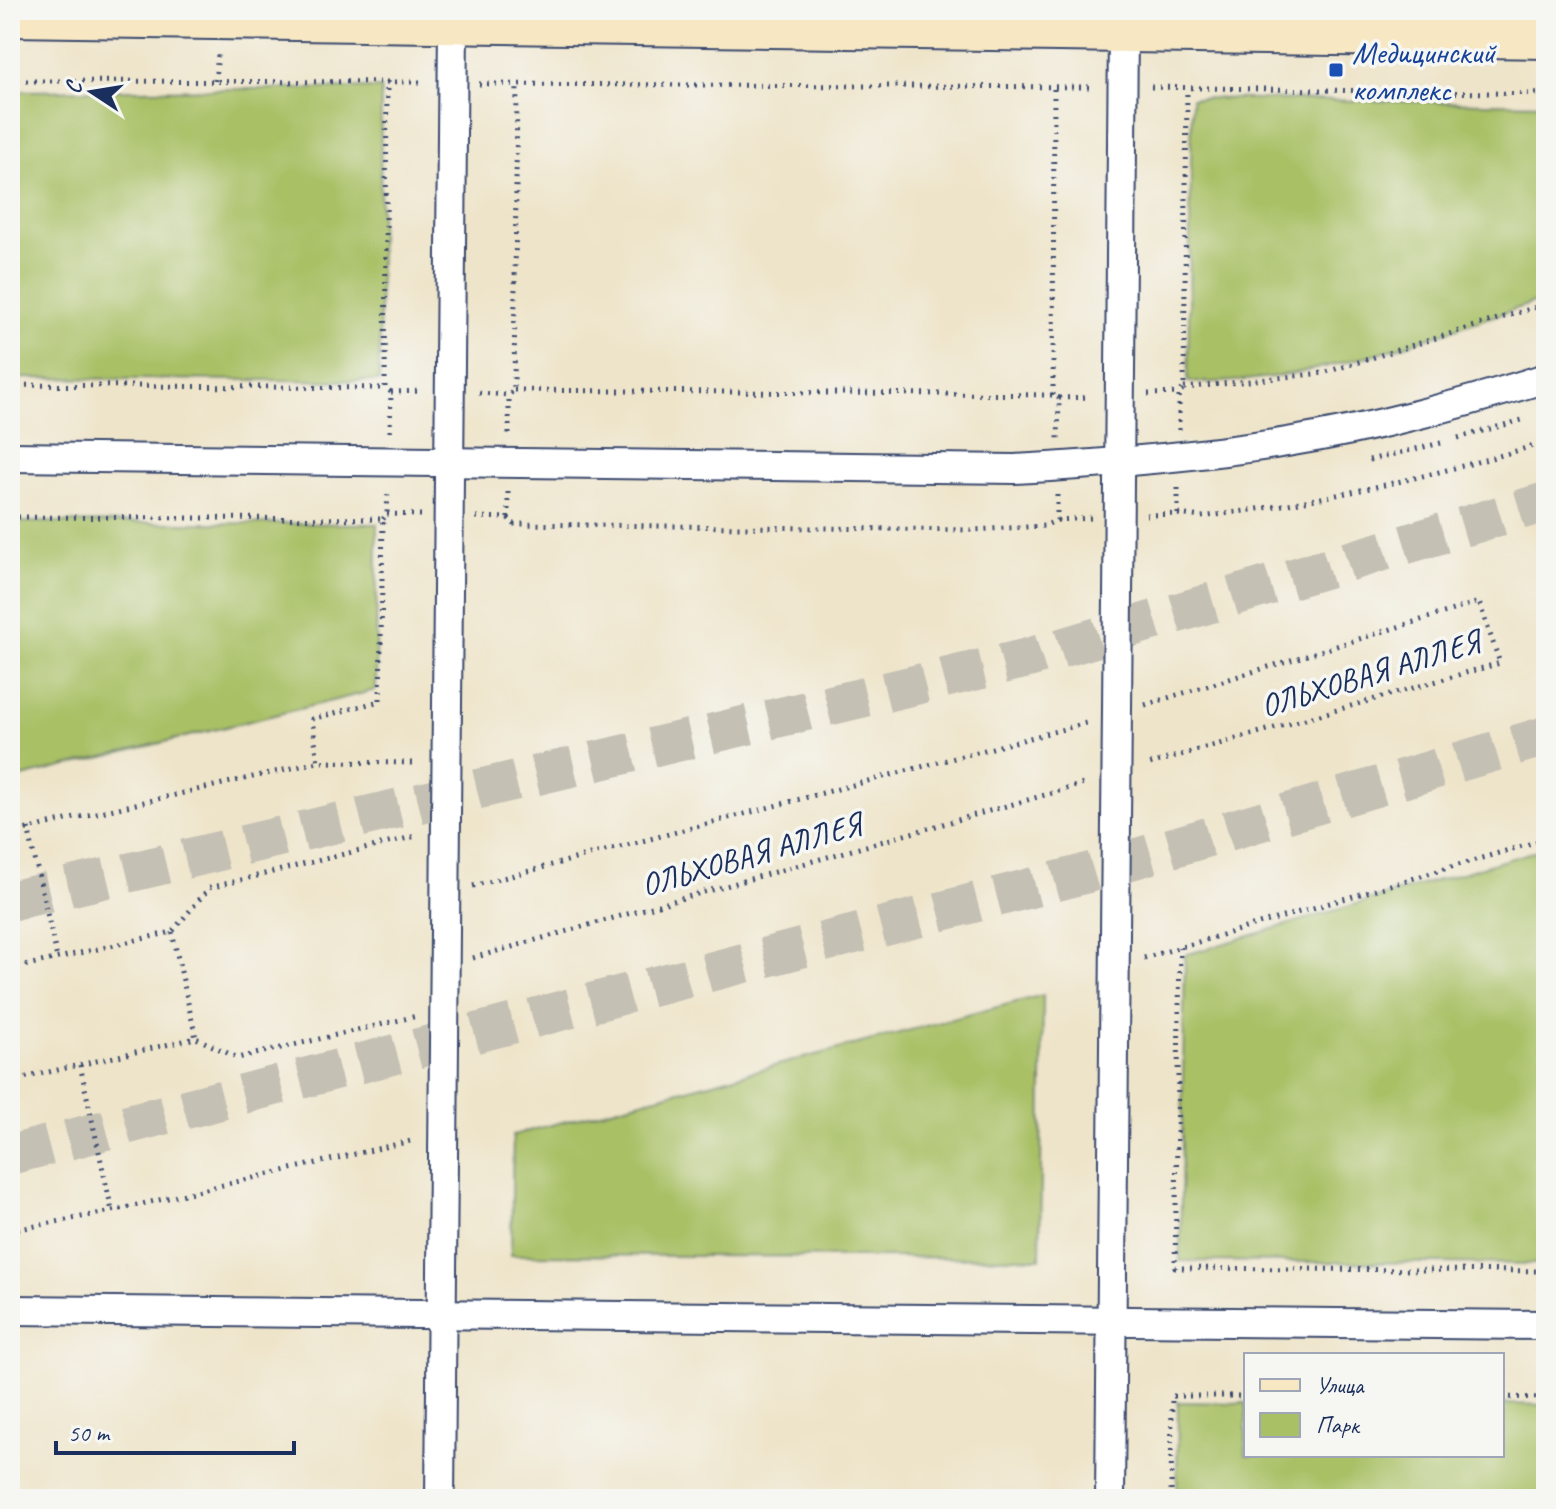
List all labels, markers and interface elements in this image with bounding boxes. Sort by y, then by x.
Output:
place label: Медицинский комплекс [1352,32,1497,110]
north arrow [52,52,132,132]
marker: Медицинский комплекс [1327,61,1345,79]
text: С [59,77,89,96]
street label: ОЛЬХОВАЯ АЛЛЕЯ [1256,619,1489,726]
street label: ОЛЬХОВАЯ АЛЛЕЯ [636,802,870,905]
legend [1244,1353,1504,1457]
text: Улица [1316,1370,1365,1400]
scale bar [56,1405,294,1455]
text: Парк [1316,1410,1361,1440]
text: 50 m [68,1418,111,1448]

